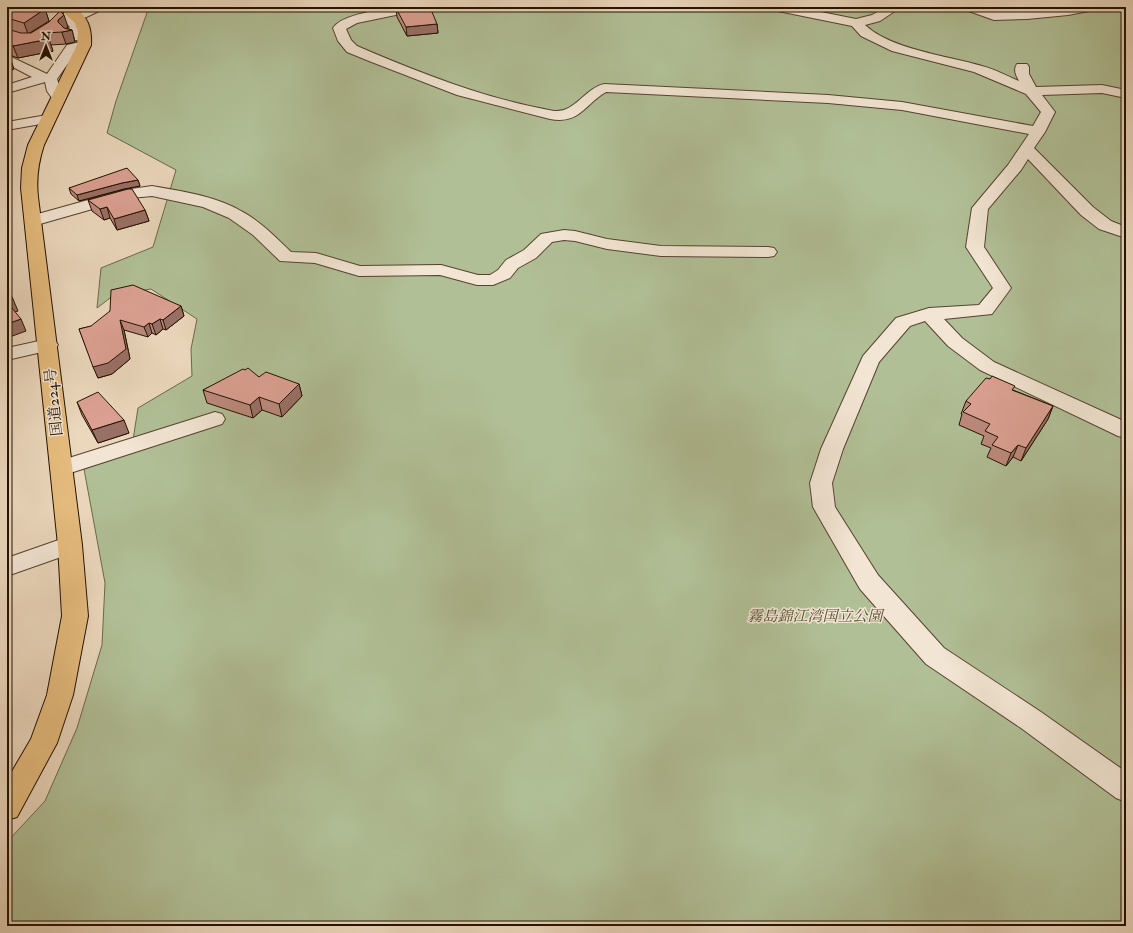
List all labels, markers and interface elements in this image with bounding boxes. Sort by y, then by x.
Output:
north arrow [26,26,66,66]
text: N [40,30,52,43]
street label: 国道224号 [41,367,67,437]
park label: 霧島錦江湾国立公園 [747,607,885,626]

